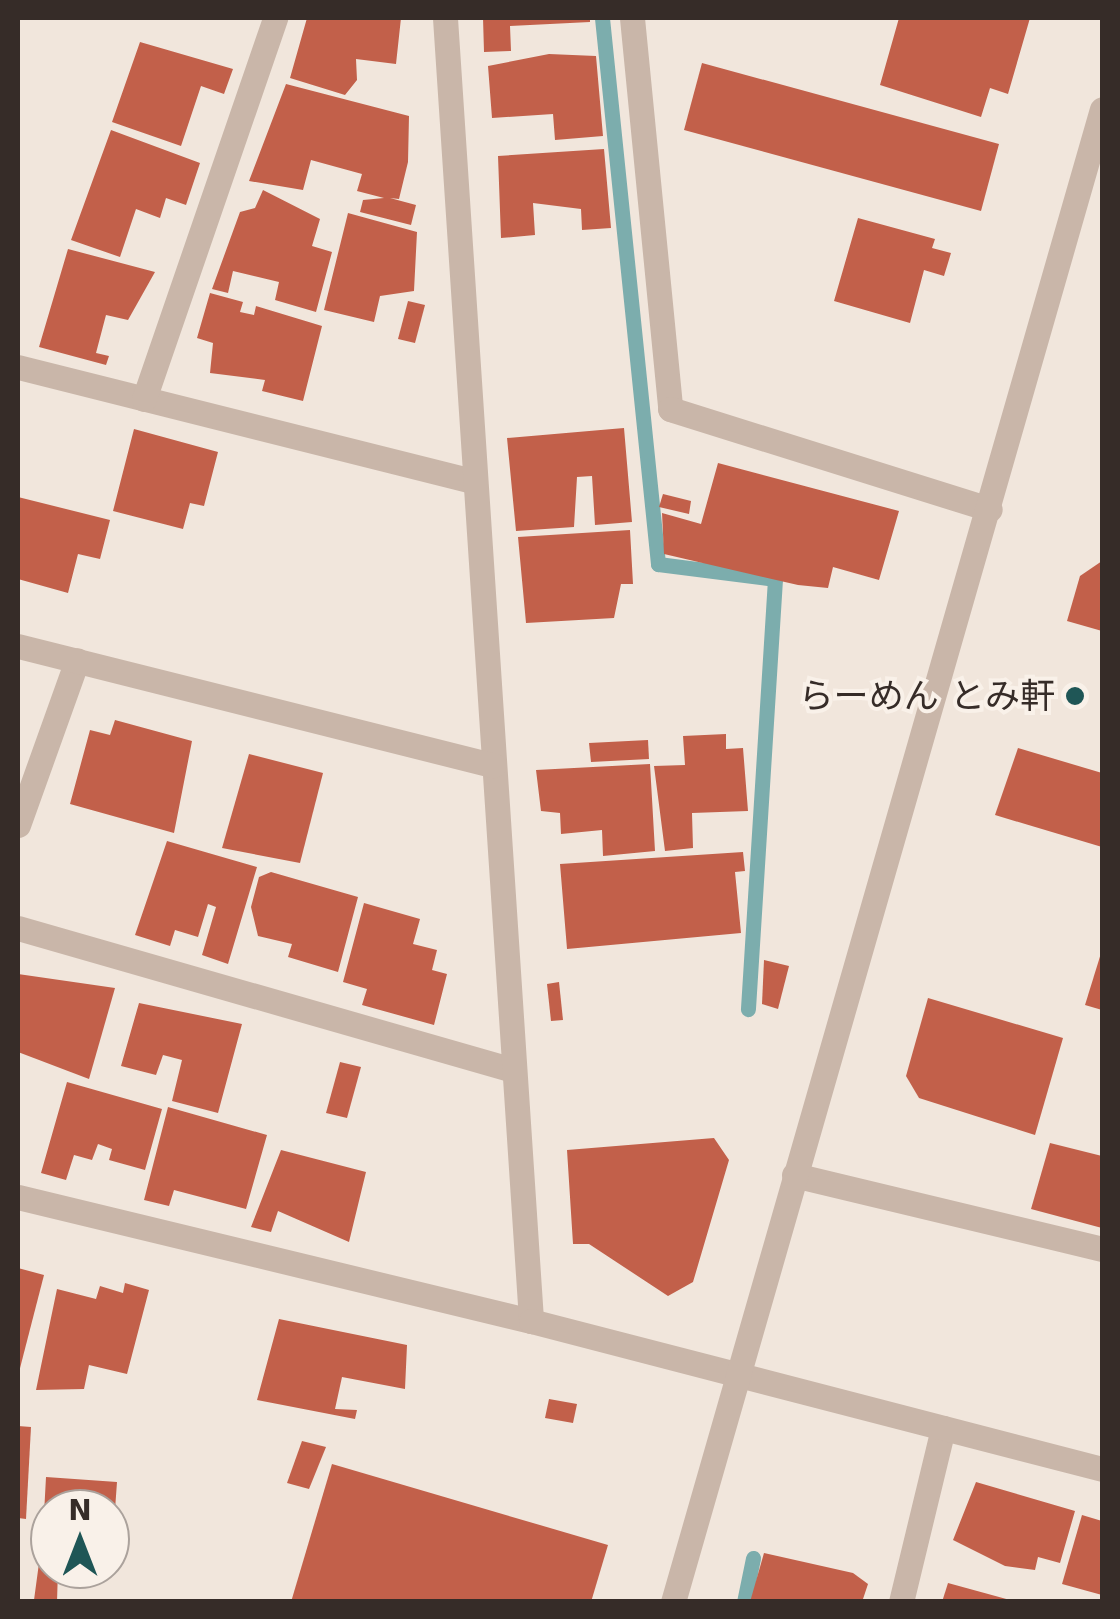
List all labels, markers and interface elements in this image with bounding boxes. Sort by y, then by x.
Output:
place label: らーめん とみ軒 [799,675,1055,717]
marker: らーめん とみ軒 [1064,685,1086,707]
north arrow [30,1489,130,1589]
text: N [68,1494,92,1527]

